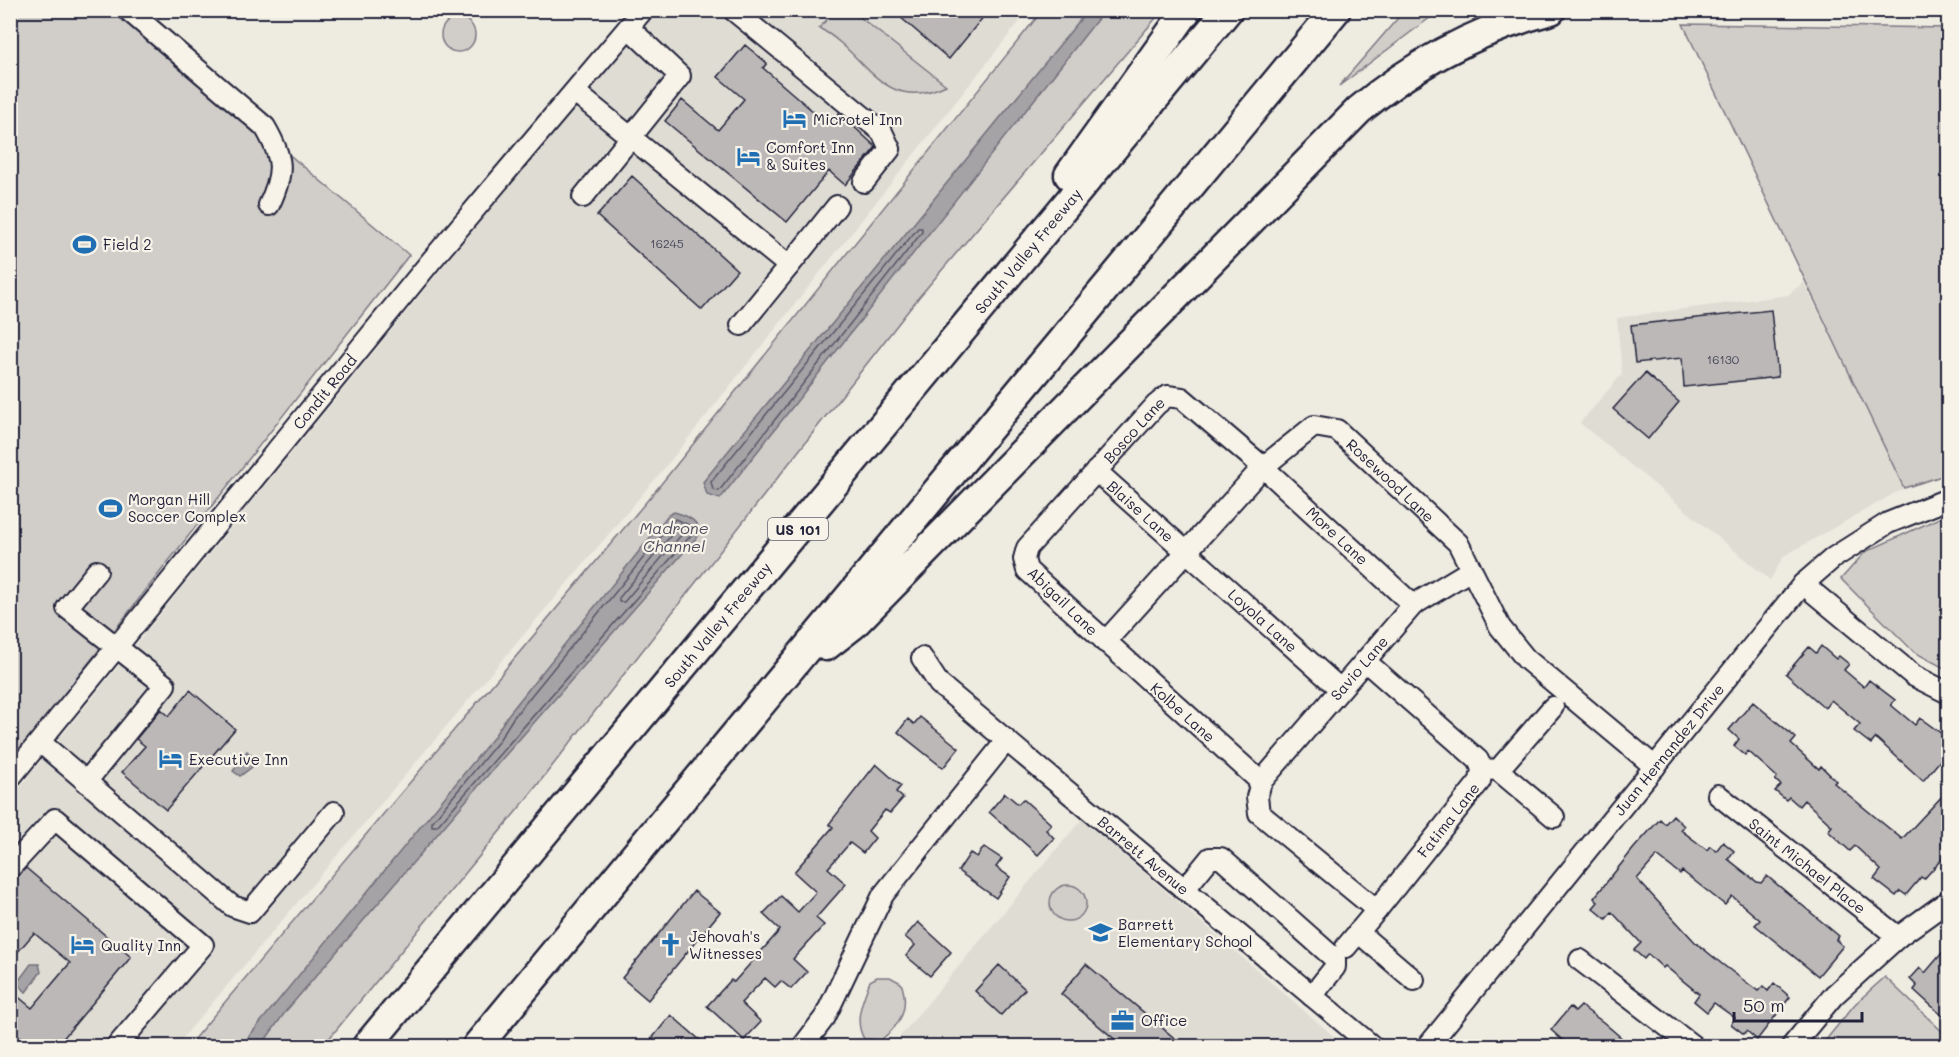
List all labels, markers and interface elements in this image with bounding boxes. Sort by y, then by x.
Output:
hotel icon: Microtel Inn [782,106,808,132]
place label: Microtel Inn [813,109,902,129]
place label: Comfort Inn & Suites [766,137,854,174]
hotel icon: Comfort Inn & Suites [735,143,761,169]
street label: South Valley Freeway [970,184,1086,318]
sports icon: Field 2 [72,231,98,257]
place label: Field 2 [103,234,152,254]
house number: 16245 [650,235,684,251]
street label: Condit Road [288,350,361,433]
house number: 16130 [1707,351,1740,367]
street label: Bosco Lane [1099,392,1169,467]
street label: Rosewood Lane [1342,434,1439,526]
street label: Blaise Lane [1103,476,1178,546]
place label: Morgan Hill Soccer Complex [128,489,246,526]
sports icon: Morgan Hill Soccer Complex [97,495,123,521]
street label: More Lane [1302,502,1373,569]
water label: Madrone Channel [639,517,709,556]
road number: US 101 [768,518,828,540]
street label: South Valley Freeway [659,558,775,691]
street label: Abigail Lane [1023,562,1103,640]
street label: Loyola Lane [1224,584,1302,656]
street label: Savio Lane [1326,632,1392,704]
street label: Kolbe Lane [1146,678,1220,746]
street label: Juan Hernandez Drive [1609,679,1728,819]
hotel icon: Executive Inn [158,746,184,772]
place label: Executive Inn [189,749,288,769]
street label: Fatima Lane [1412,778,1484,862]
street label: Barrett Avenue [1094,811,1194,899]
street label: Saint Michael Place [1745,813,1870,918]
place label: Barrett Elementary School [1118,914,1253,951]
school or university icon: Barrett Elementary School [1087,920,1113,946]
place label: Jehovah's Witnesses [689,926,762,963]
hotel icon: Quality Inn [70,932,96,958]
church icon: Jehovah's Witnesses [658,932,684,958]
place label: Quality Inn [101,935,181,955]
scale bar [1734,985,1862,1023]
text: 50 m [1743,993,1785,1017]
office icon: Office [1110,1007,1136,1033]
place label: Office [1141,1010,1187,1030]

